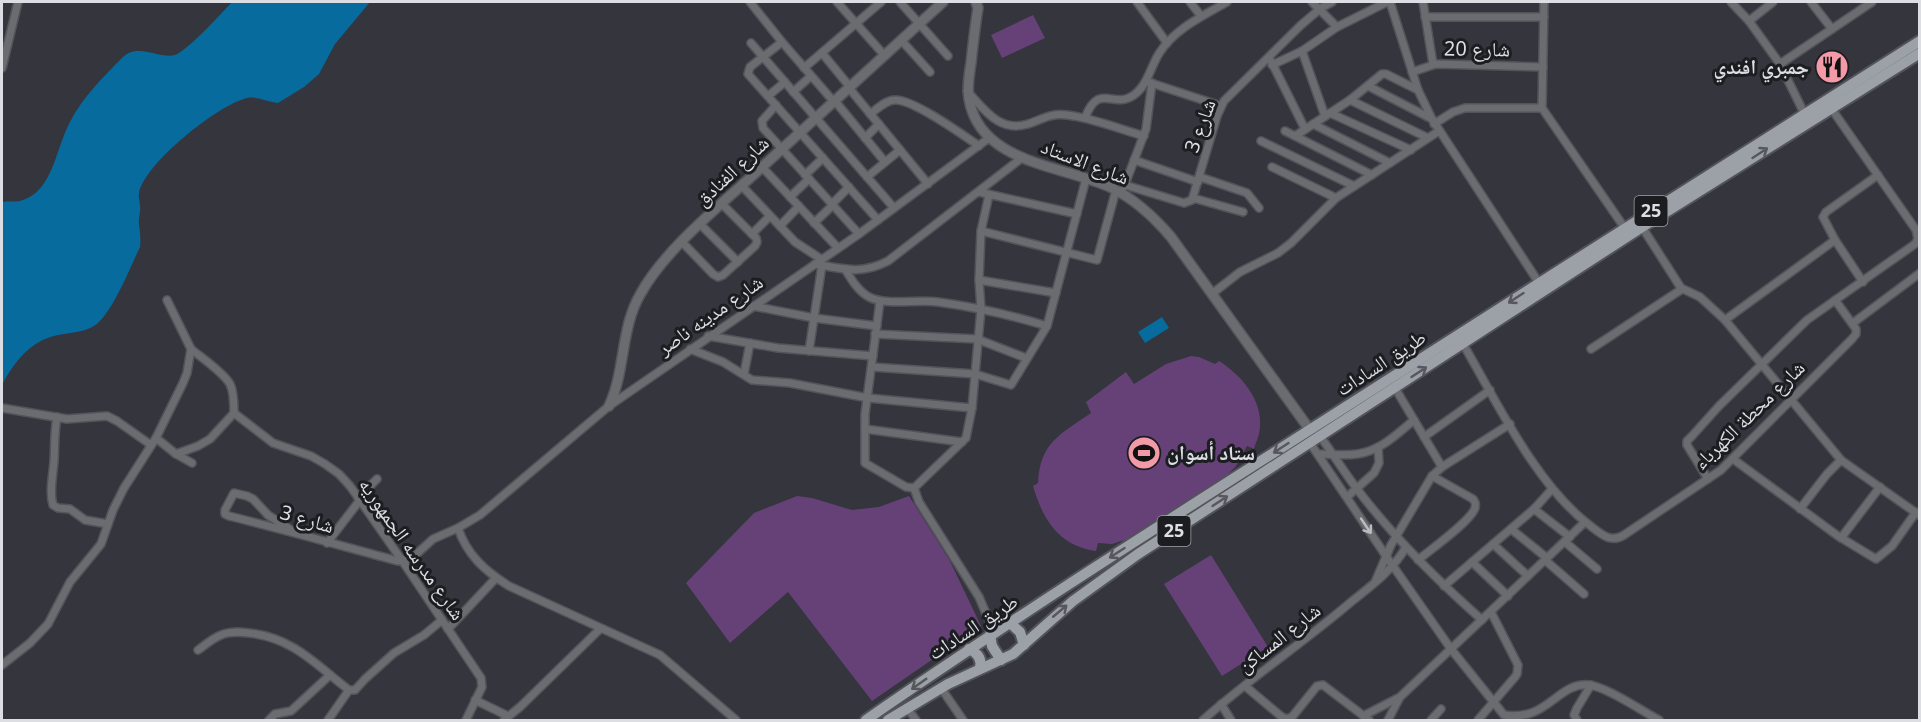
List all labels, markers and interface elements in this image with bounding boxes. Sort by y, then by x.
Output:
street label: شارع 20 [1444,34,1510,63]
restaurant icon: جمبري افندي [1814,49,1850,85]
place label: جمبري افندي [1714,53,1809,83]
street label: شارع 3 [1177,96,1222,156]
street label: شارع الفنادق [689,129,775,212]
street label: شارع الاستاد [1037,132,1133,191]
one-way arrow [1751,147,1768,159]
road number: 25 [1634,196,1668,226]
street label: شارع مدينه ناصر [651,268,768,362]
one-way arrow [1507,291,1524,304]
street label: طريق السادات [1331,323,1431,402]
street label: شارع محطة الكهرباء [1687,354,1810,475]
one-way arrow [1411,366,1427,378]
sports icon: ستاد أسوان [1126,435,1162,471]
place label: ستاد أسوان [1167,439,1255,466]
one-way arrow [1273,442,1290,454]
street label: شارع مدرسه الجمهوريه [353,472,472,625]
one-way arrow [1212,494,1229,507]
street label: شارع 3 [277,498,337,539]
road number: 25 [1158,516,1190,546]
one-way arrow [1360,517,1372,534]
one-way arrow [1109,548,1126,560]
street label: طريق السادات [923,587,1023,666]
street label: شارع المساكن [1231,597,1326,679]
one-way arrow [1052,605,1068,618]
one-way arrow [911,678,928,690]

